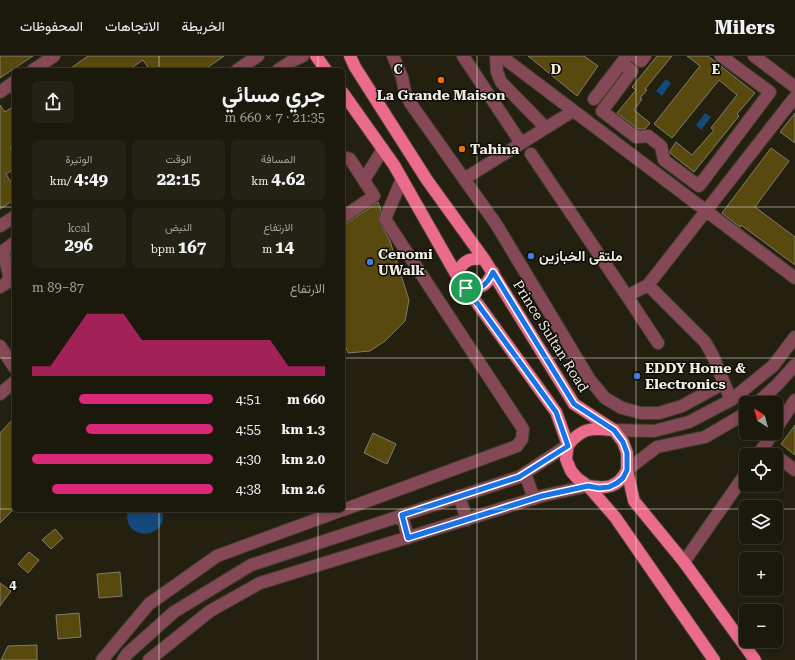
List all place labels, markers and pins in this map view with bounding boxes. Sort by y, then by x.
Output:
marker: La Grande Maison [436,75,446,85]
place label: La Grande Maison [377,87,506,103]
place label: Tahina [470,141,520,157]
marker: Tahina [457,144,467,154]
place label: Cenomi UWalk [378,246,433,278]
place label: ملتقى الخبازين [539,248,623,265]
marker: ملتقى الخبازين [526,251,536,261]
marker: Cenomi UWalk [365,257,375,267]
pin [449,271,483,305]
place label: EDDY Home & Electronics [645,360,746,392]
marker: EDDY Home & Electronics [632,371,642,381]

